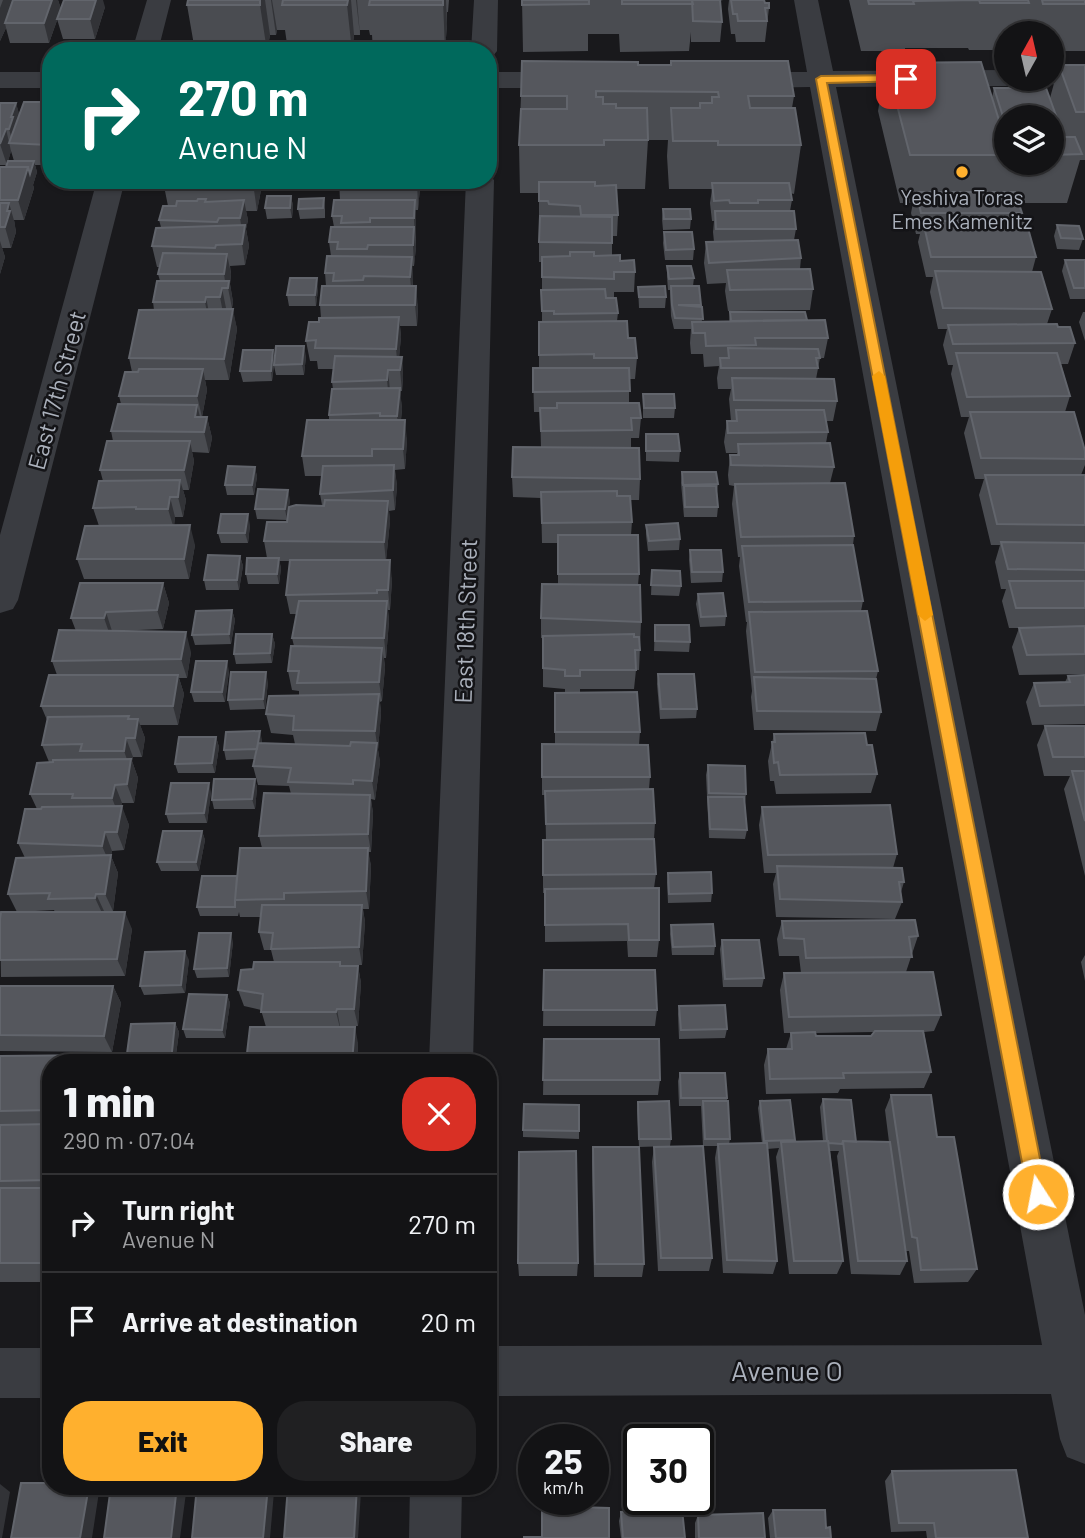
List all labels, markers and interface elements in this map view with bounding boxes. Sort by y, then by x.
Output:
north arrow [994,21,1064,91]
map controls [994,21,1064,175]
pin [876,49,936,109]
icon: arrive [887,60,925,98]
text: 270 m [178,67,308,126]
icon: right [63,70,154,161]
button: layers [994,105,1064,175]
text: Avenue N [178,127,308,165]
marker: Yeshiva Toras Emes Kamenitz [954,164,970,180]
place label: Yeshiva Toras Emes Kamenitz [892,184,1032,233]
street label: East 17th Street [21,307,91,473]
street label: East 18th Street [448,538,482,704]
text: 1 min [63,1075,155,1125]
button: close [402,1077,476,1151]
text: 290 m · 07:04 [63,1126,195,1154]
position arrow [1001,1157,1075,1231]
text: Turn right [122,1194,235,1225]
icon: right [63,1204,101,1242]
text: 270 m [408,1208,476,1239]
text: Avenue N [122,1225,215,1253]
icon: arrive [63,1302,101,1340]
text: Arrive at destination [122,1306,358,1337]
text: 20 m [421,1306,476,1337]
street label: Avenue O [731,1353,843,1387]
button: Exit [63,1401,263,1481]
button: Share [277,1401,476,1481]
speed limit sign: 30 [623,1424,714,1515]
text: 25 [544,1439,583,1481]
text: km/h [543,1476,584,1498]

